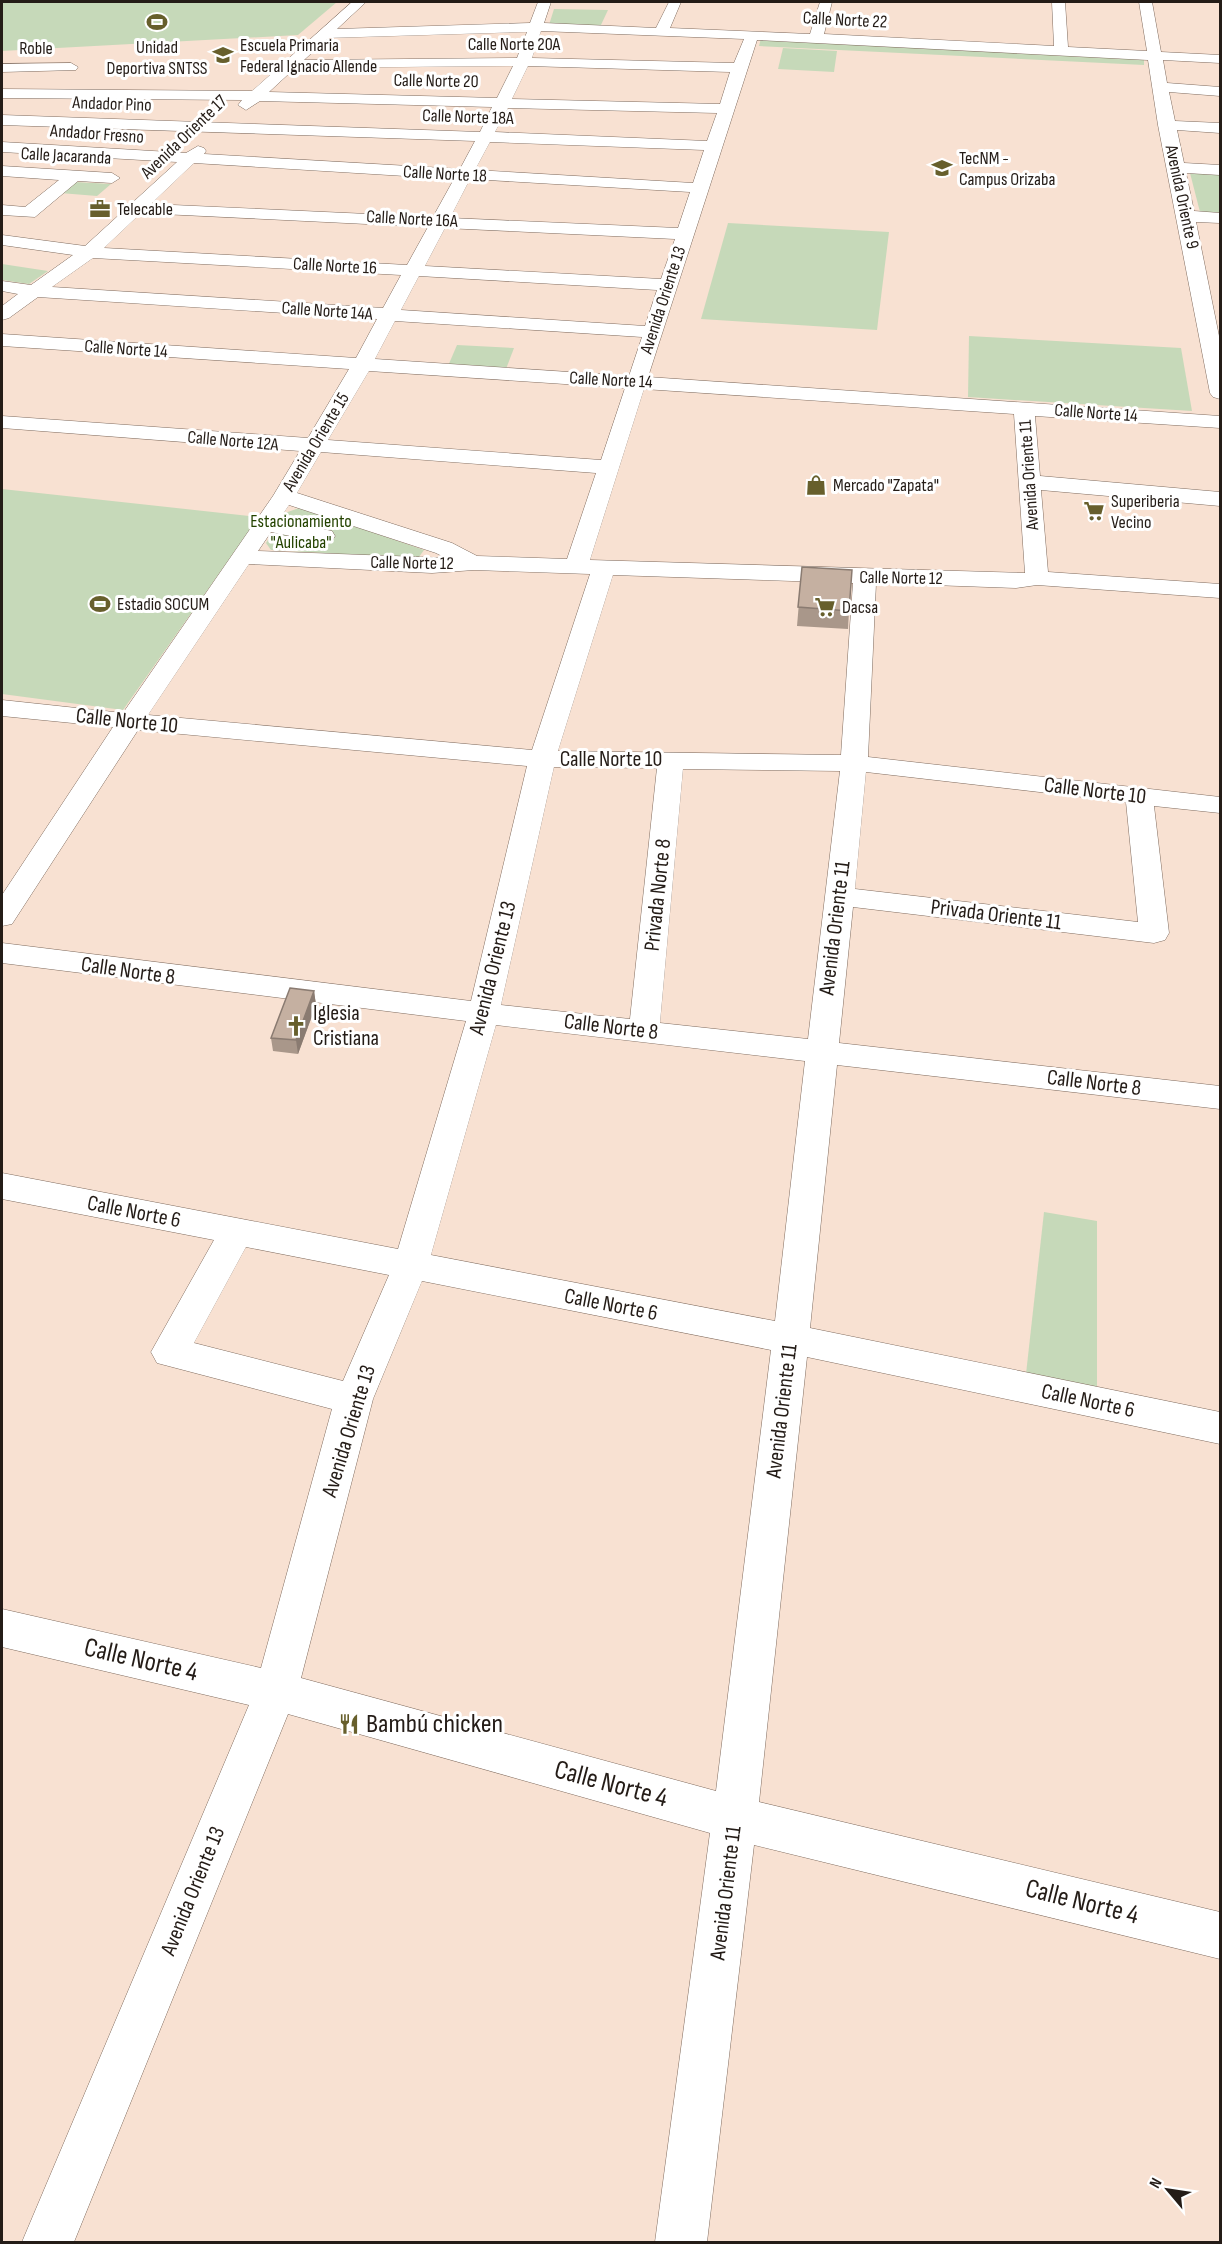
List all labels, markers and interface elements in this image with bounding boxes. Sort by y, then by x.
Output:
street label: Calle Norte 22 [802,7,888,33]
sports icon: Unidad Deportiva SNTSS [145,10,169,34]
street label: Calle Norte 20A [468,34,561,55]
place label: Escuela Primaria Federal Ignacio Allende [240,35,377,77]
place label: Unidad Deportiva SNTSS [107,37,208,79]
street label: Roble [19,38,53,59]
school or university icon: Escuela Primaria Federal Ignacio Allende [211,43,235,67]
street label: Calle Norte 20 [393,70,479,92]
street label: Avenida Oriente 17 [136,90,232,184]
street label: Andador Pino [71,92,152,116]
street label: Calle Norte 18A [422,105,514,129]
street label: Andador Fresno [49,120,144,148]
street label: Avenida Oriente 9 [1161,142,1203,251]
street label: Calle Jacaranda [20,143,112,169]
place label: TecNM - Campus Orizaba [959,148,1055,190]
school or university icon: TecNM - Campus Orizaba [930,156,954,180]
street label: Calle Norte 18 [403,161,488,187]
office icon: Telecable [88,197,112,221]
place label: Telecable [117,199,173,220]
street label: Calle Norte 16A [366,206,459,232]
street label: Avenida Oriente 13 [635,244,690,357]
street label: Calle Norte 16 [293,253,378,279]
street label: Calle Norte 14A [281,297,373,325]
street label: Calle Norte 14 [84,336,169,362]
street label: Calle Norte 14 [569,367,654,393]
street label: Avenida Oriente 15 [278,389,354,496]
street label: Calle Norte 14 [1054,400,1139,426]
street label: Avenida Oriente 11 [1015,419,1043,532]
street label: Calle Norte 12A [187,427,280,455]
shop icon: Mercado "Zapata" [804,473,828,497]
place label: Mercado "Zapata" [833,475,939,496]
place label: Superiberia Vecino [1111,491,1180,533]
supermarket icon: Superiberia Vecino [1082,499,1106,523]
park label: Estacionamiento "Aulicaba" [250,511,352,553]
street label: Calle Norte 12 [370,552,454,574]
street label: Calle Norte 12 [859,567,943,589]
sports icon: Estadio SOCUM [88,592,112,616]
place label: Estadio SOCUM [117,594,209,615]
supermarket icon: Dacsa [813,595,837,619]
place label: Dacsa [842,597,878,618]
street label: Calle Norte 10 [75,702,179,740]
street label: Calle Norte 10 [560,746,662,773]
street label: Calle Norte 10 [1042,771,1148,811]
street label: Privada Norte 8 [639,837,677,953]
street label: Avenida Oriente 11 [813,859,857,998]
street label: Privada Oriente 11 [929,894,1063,936]
street label: Avenida Oriente 13 [463,899,523,1038]
street label: Calle Norte 8 [79,951,177,991]
place label: Iglesia Cristiana [313,1000,379,1052]
street label: Calle Norte 8 [562,1008,660,1046]
church icon: Iglesia Cristiana [284,1014,308,1038]
street label: Calle Norte 8 [1045,1064,1143,1102]
street label: Calle Norte 6 [85,1190,183,1234]
street label: Calle Norte 6 [562,1283,660,1327]
street label: Avenida Oriente 11 [760,1342,804,1481]
street label: Avenida Oriente 13 [316,1362,382,1501]
street label: Calle Norte 6 [1039,1378,1137,1424]
street label: Calle Norte 4 [81,1631,201,1689]
place label: Bambú chicken [366,1708,503,1740]
restaurant icon: Bambú chicken [337,1712,361,1736]
street label: Calle Norte 4 [551,1754,671,1814]
street label: Avenida Oriente 13 [155,1823,231,1960]
street label: Avenida Oriente 11 [704,1824,748,1963]
street label: Calle Norte 4 [1022,1872,1142,1932]
north arrow [1138,2160,1198,2220]
text: N [1146,2175,1167,2192]

